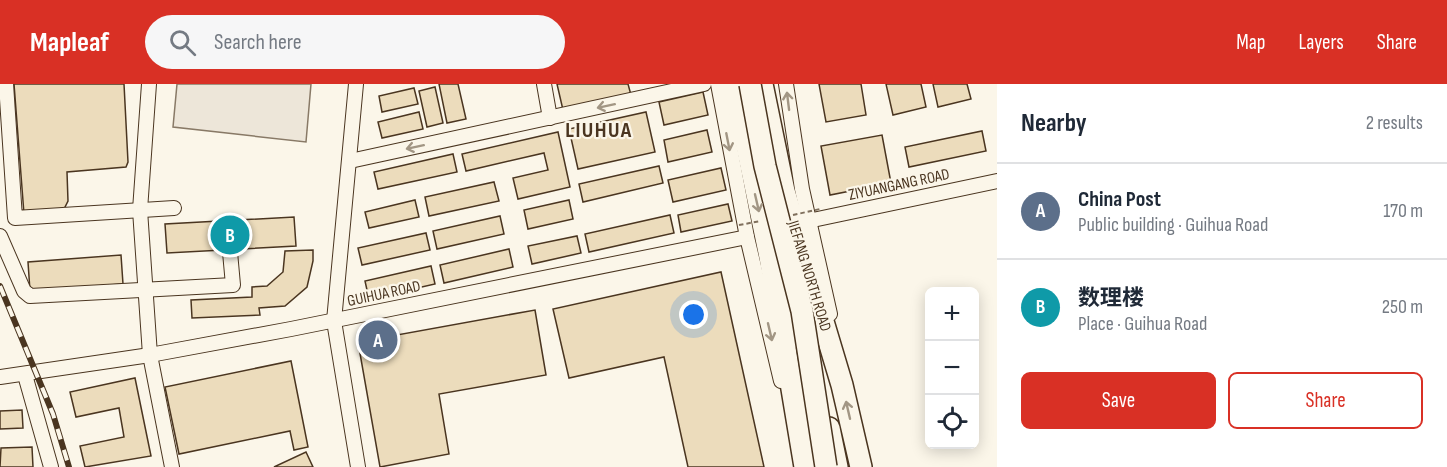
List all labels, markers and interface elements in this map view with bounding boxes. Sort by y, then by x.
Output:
search box [145,15,565,69]
text: Mapleaf [30,26,109,59]
icon: search [166,26,199,59]
text: Search here [214,29,302,56]
text: Map [1236,30,1265,55]
text: Layers [1298,30,1344,55]
text: Share [1377,30,1417,55]
one-way arrow [782,92,793,112]
one-way arrow [597,100,616,112]
text: Nearby [1021,108,1087,139]
text: 2 results [1366,111,1423,135]
district label: LIUHUA [565,117,633,144]
one-way arrow [723,131,734,151]
one-way arrow [406,141,425,153]
street label: ZIYUANGANG ROAD [847,165,951,205]
text: China Post [1078,186,1161,213]
one-way arrow [752,193,763,212]
text: A [1036,199,1045,223]
text: 170 m [1383,199,1423,223]
pin: B [210,212,250,258]
text: Public building · Guihua Road [1078,213,1268,237]
street label: JIEFANG NORTH ROAD [783,217,835,334]
street label: GUIHUA ROAD [346,277,422,311]
text: 数理楼 [1078,285,1144,312]
map controls [925,287,979,449]
button: + [925,287,979,341]
text: B [1036,295,1045,319]
text: 250 m [1382,295,1423,319]
your location [679,300,708,329]
text: Place · Guihua Road [1078,312,1207,336]
pin: A [358,318,398,362]
one-way arrow [764,322,776,341]
button: − [925,341,979,395]
button: Save [1021,372,1216,429]
button: Share [1228,372,1423,429]
button: locate [925,395,979,449]
one-way arrow [841,401,853,420]

